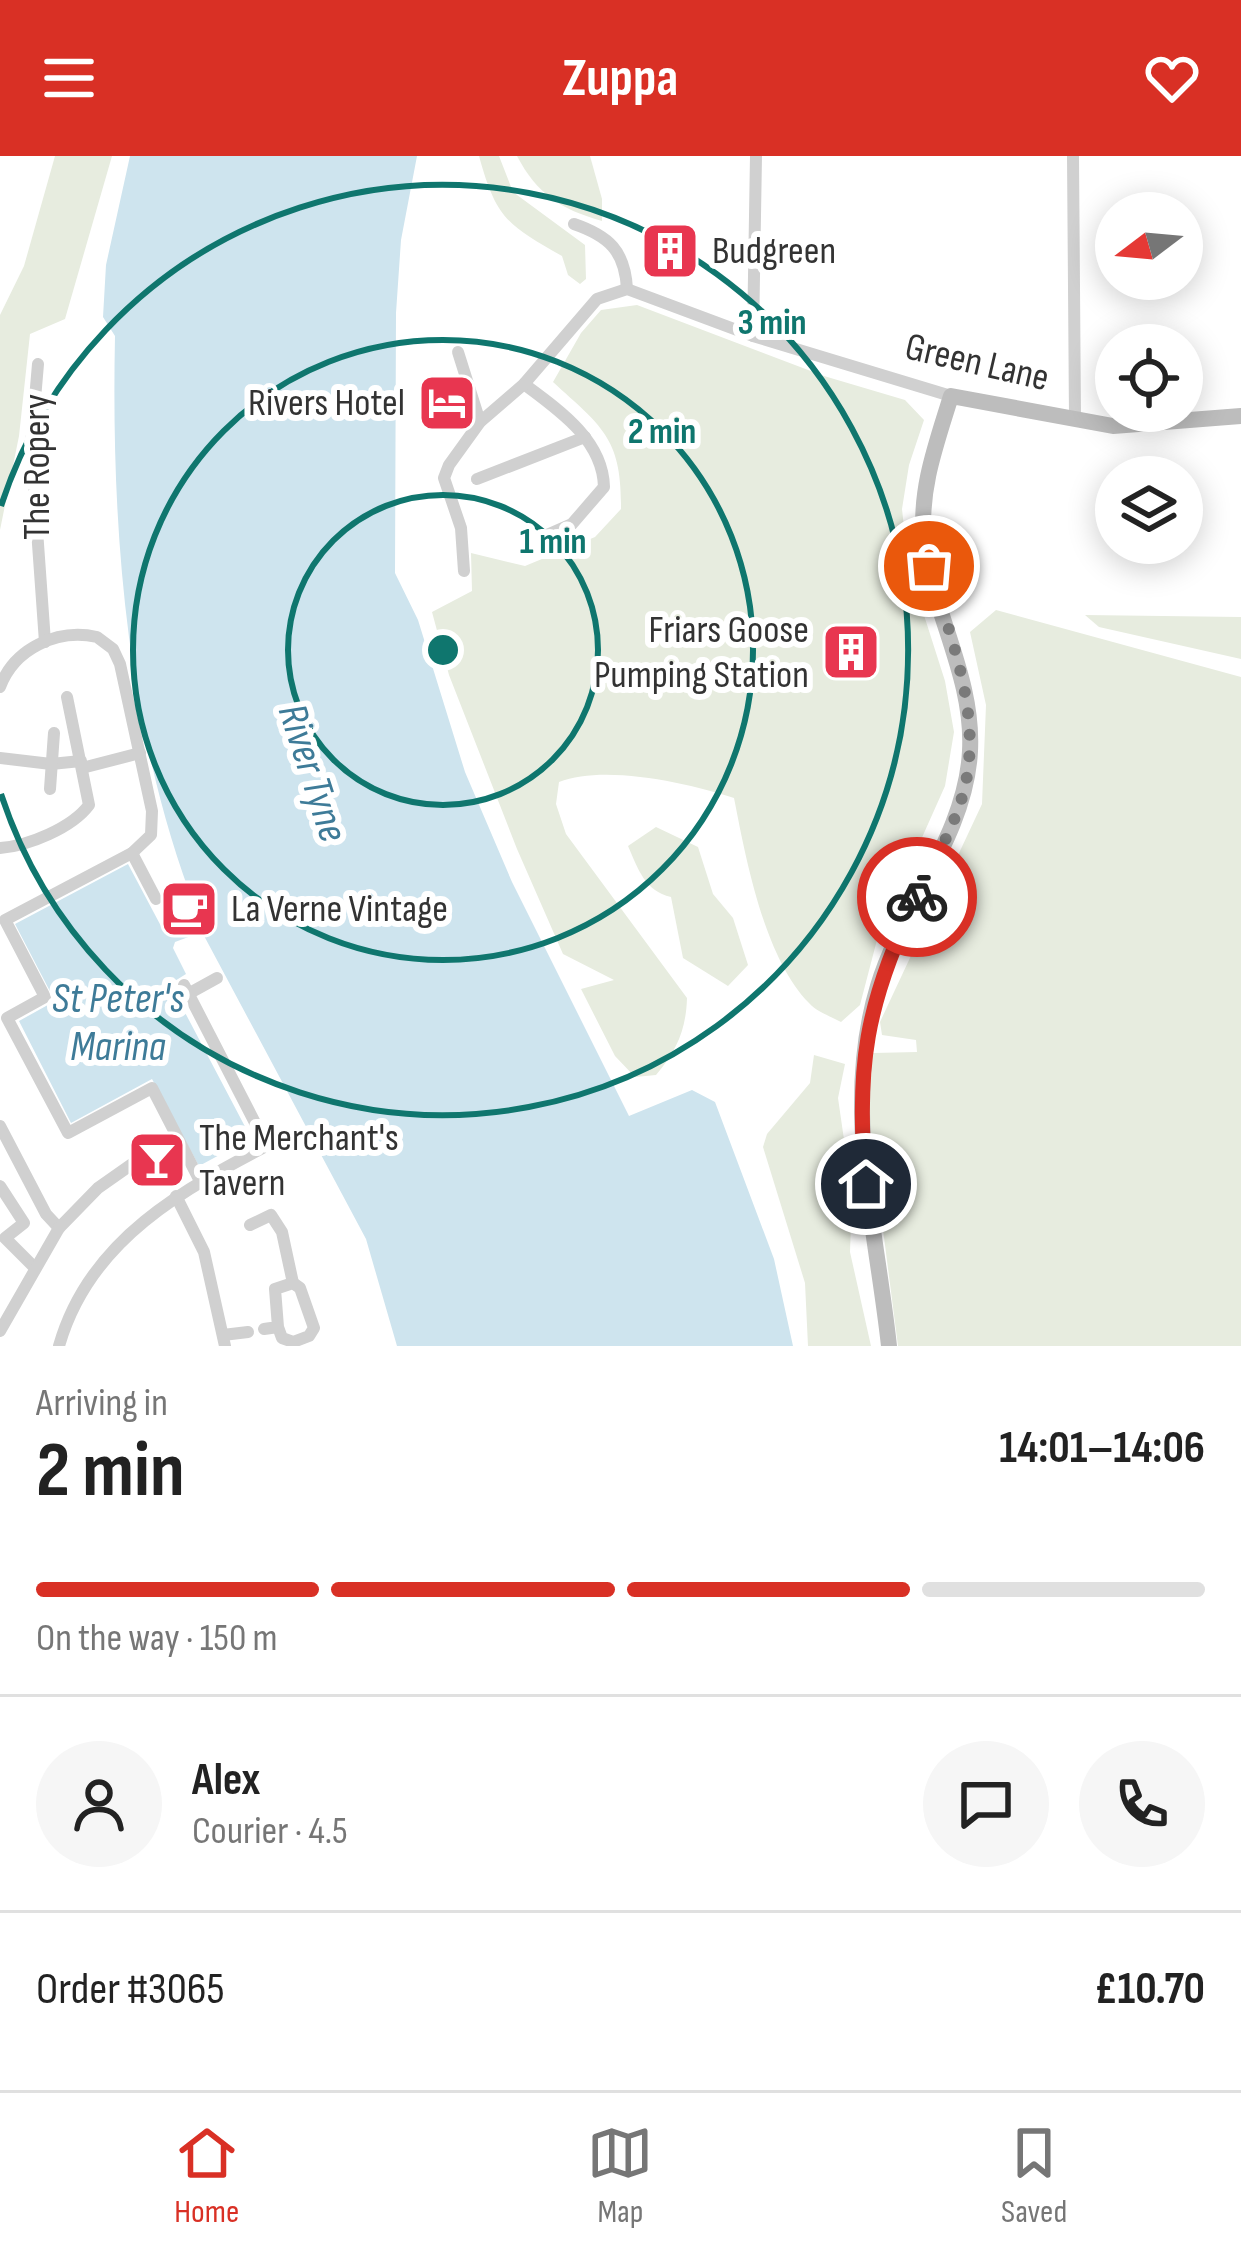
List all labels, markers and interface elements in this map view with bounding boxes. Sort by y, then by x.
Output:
icon: menu [36,45,102,111]
icon: heart [1139,45,1205,111]
text: Zuppa [563,46,678,111]
north arrow [1095,192,1203,300]
map controls [1095,192,1203,564]
building icon: Budgreen [639,220,701,282]
place label: Budgreen [712,228,836,275]
text: 3 min [738,302,806,345]
street label: Green Lane [900,324,1054,402]
button: locate [1095,324,1203,432]
hotel icon: Rivers Hotel [416,372,478,434]
place label: Rivers Hotel [248,380,405,427]
street label: The Ropery [14,394,61,540]
text: 2 min [628,411,696,454]
button: layers [1095,456,1203,564]
pin [878,515,980,617]
text: 1 min [520,521,586,564]
icon: bag [896,533,962,599]
place label: Friars Goose Pumping Station [594,607,809,699]
building icon: Friars Goose Pumping Station [820,621,882,683]
centre of rings [422,629,464,671]
water label: River Tyne [266,698,358,848]
courier [857,837,977,957]
icon: bike [884,864,950,930]
cafe icon: La Verne Vintage [158,878,220,940]
place label: La Verne Vintage [231,886,448,933]
water label: St Peter's Marina [52,974,184,1073]
place label: The Merchant's Tavern [199,1115,399,1207]
bar icon: The Merchant's Tavern [126,1129,188,1191]
pin [815,1133,917,1235]
icon: home [833,1151,899,1217]
text: Arriving in [36,1380,168,1427]
text: 14:01–14:06 [999,1421,1205,1476]
text: 2 min [36,1425,185,1518]
text: On the way · 150 m [36,1615,278,1662]
button: person [36,1741,162,1867]
button: chat [923,1741,1049,1867]
button: phone [1079,1741,1205,1867]
text: Alex [192,1753,260,1808]
text: Courier · 4.5 [192,1808,348,1855]
text: Order #3065 [36,1962,224,2017]
text: £10.70 [1095,1962,1205,2017]
tab: Home [174,2120,240,2232]
tab: Map [587,2120,653,2232]
tab: Saved [1001,2120,1067,2232]

